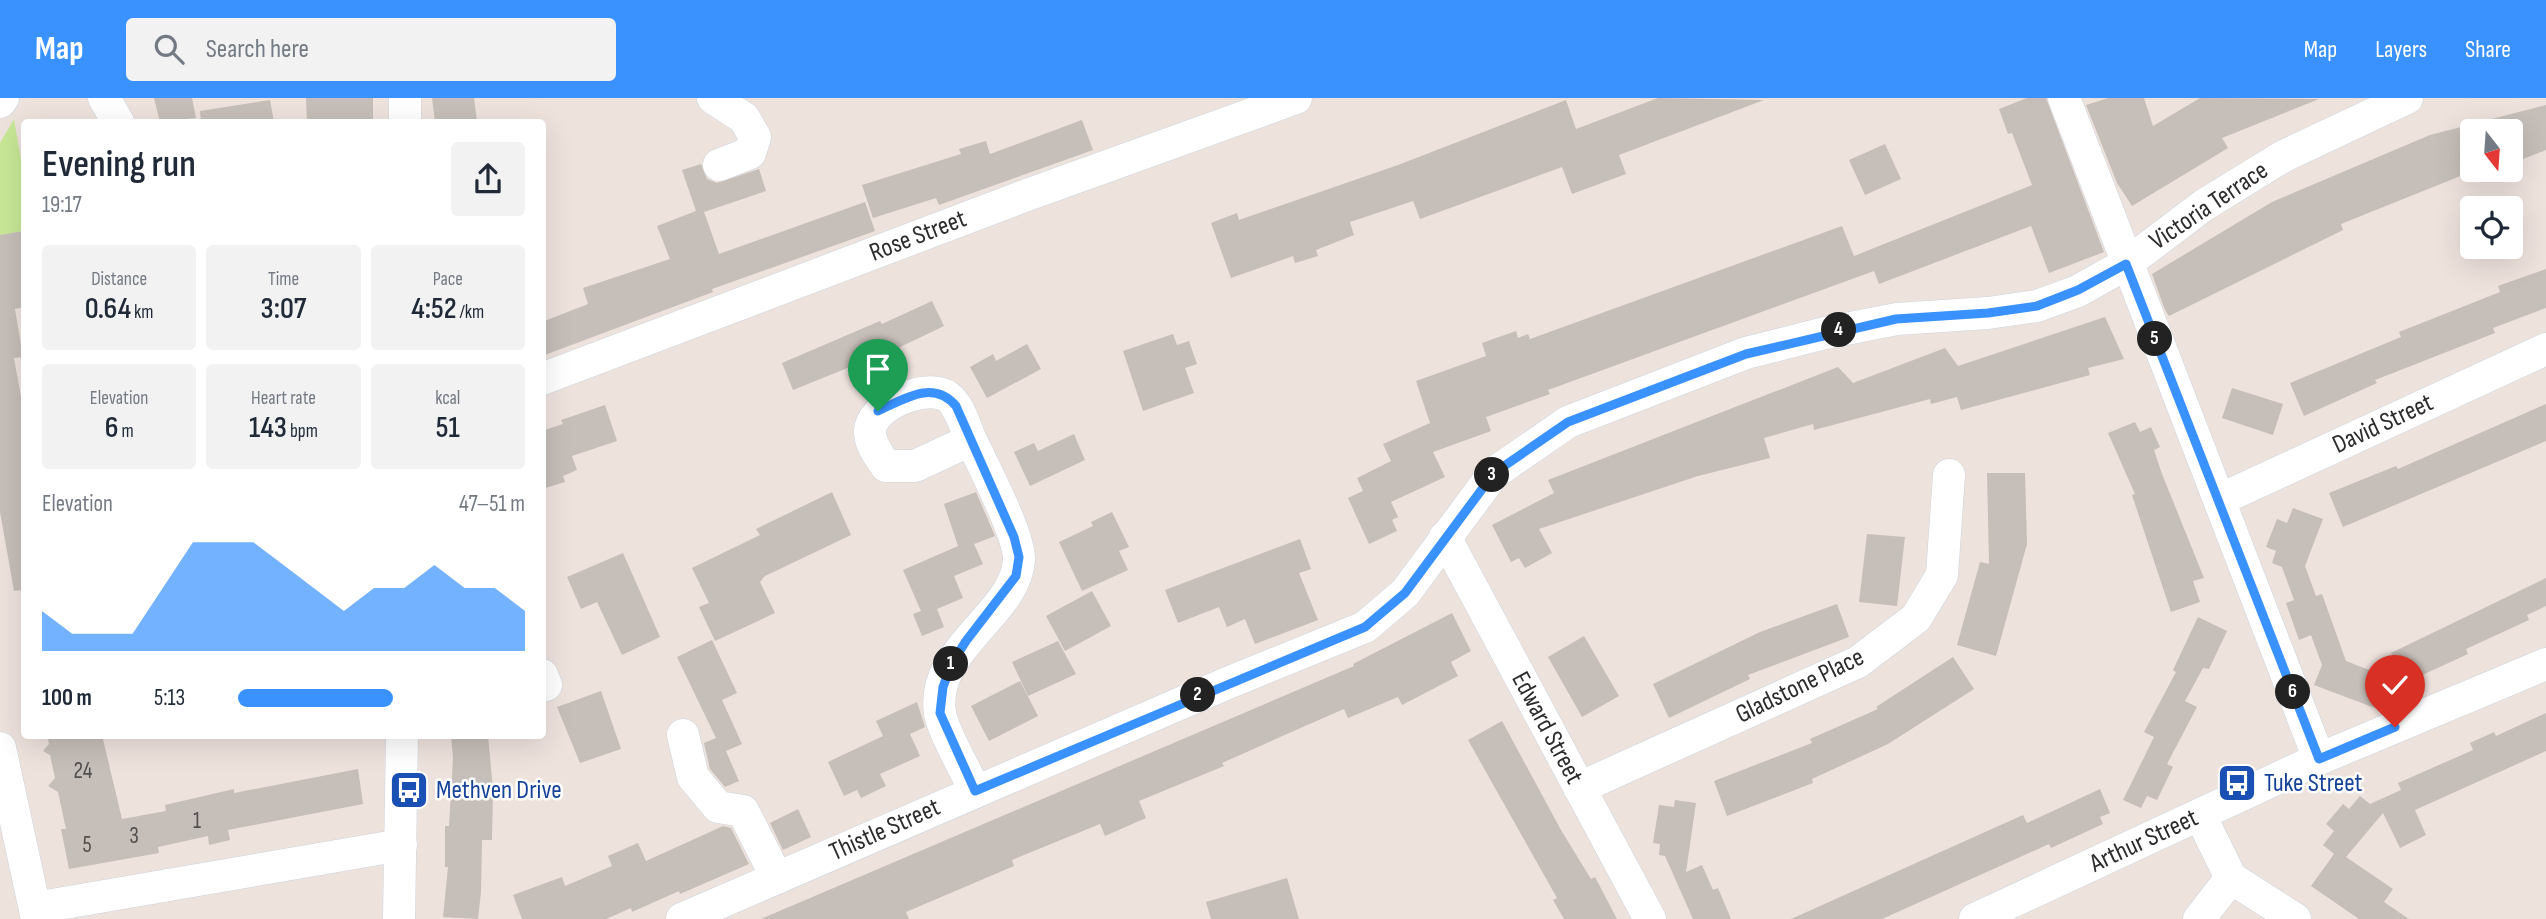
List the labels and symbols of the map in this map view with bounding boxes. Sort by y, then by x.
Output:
north arrow [2460,119,2524,182]
street label: Victoria Terrace [2144,155,2274,257]
street label: Rose Street [865,203,971,269]
pin: 4 [1822,313,1856,348]
pin: 5 [2138,322,2172,356]
pin [848,339,908,411]
street label: David Street [2328,387,2438,461]
pin: 3 [1474,458,1510,492]
street label: Gladstone Place [1731,642,1869,730]
pin: 1 [934,646,968,682]
pin [2365,655,2425,727]
street label: Edward Street [1505,667,1589,789]
pin: 6 [2276,674,2310,710]
pin: 2 [1180,678,1216,712]
house number: 24 [74,757,93,785]
bus stop icon: Tuke Street [2216,762,2258,804]
place label: Tuke Street [2264,768,2363,799]
bus stop icon: Methven Drive [388,769,430,811]
place label: Methven Drive [436,775,562,806]
street label: Thistle Street [825,792,945,868]
street label: Arthur Street [2084,802,2203,880]
house number: 1 [193,807,201,835]
house number: 3 [129,822,139,850]
house number: 5 [82,831,92,859]

